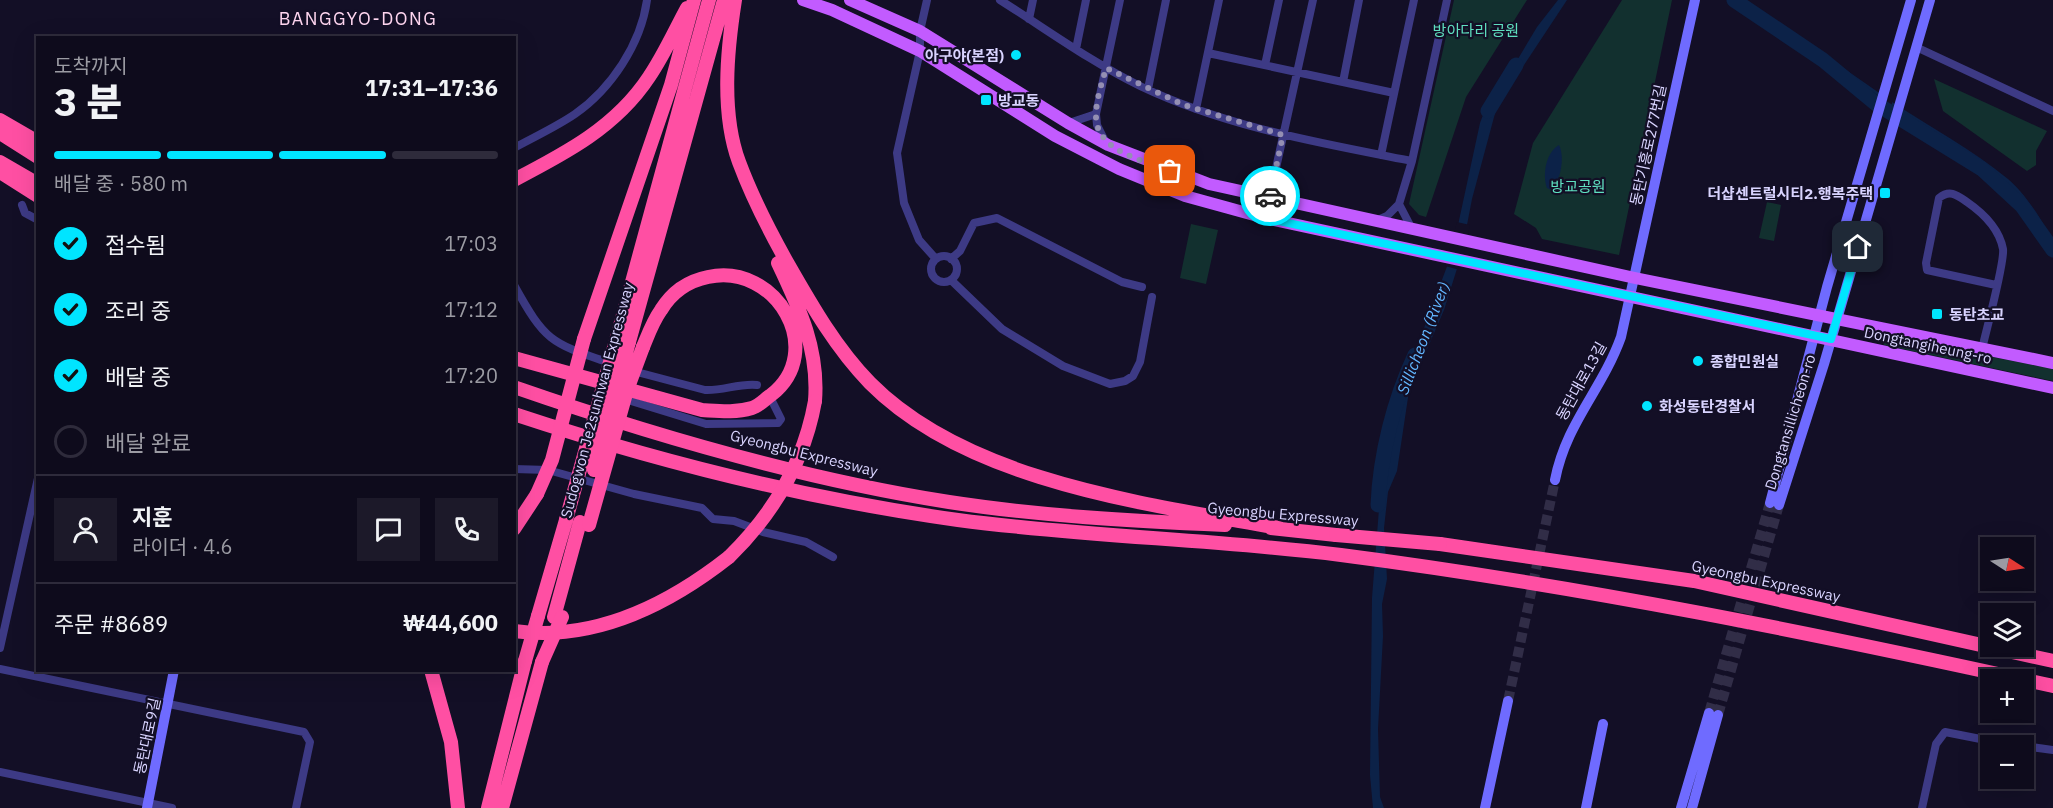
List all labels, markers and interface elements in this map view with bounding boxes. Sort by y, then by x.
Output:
district label: BANGGYO-DONG [279,7,437,30]
park label: 방아다리 공원 [1433,21,1519,40]
place label: 아구야(본점) [925,46,1004,65]
marker: 아구야(본점) [1009,48,1023,62]
text: 도착까지 [54,52,128,79]
text: 17:31–17:36 [365,73,498,102]
text: 3 분 [54,76,122,127]
street label: 동탄기흥로277번길 [1626,83,1670,207]
place label: 방교동 [998,91,1040,110]
marker: 방교동 [979,93,993,107]
pin [1144,145,1195,196]
icon: bag [1153,154,1186,187]
courier [1240,166,1300,226]
text: 배달 중 · 580 m [54,170,188,197]
park label: 방교공원 [1550,177,1606,196]
icon: car [1254,180,1287,213]
place label: 더샵센트럴시티2.행복주택 [1708,184,1873,203]
marker: 더샵센트럴시티2.행복주택 [1878,186,1892,200]
pin [1832,221,1883,272]
icon: check [54,227,87,260]
text: 접수됨 [105,230,166,259]
text: 17:03 [444,230,498,257]
icon: home [1841,230,1874,263]
water label: Sillicheon (River) [1392,279,1454,397]
street label: Sudogwon Je2sunhwan Expressway [556,280,638,520]
icon: check [54,293,87,326]
text: 조리 중 [105,296,171,325]
text: 17:12 [444,296,498,323]
place label: 동탄초교 [1949,305,2004,324]
marker: 동탄초교 [1930,307,1944,321]
street label: Dongtangiheung-ro [1862,322,1994,368]
street label: 동탄대로13길 [1552,338,1610,424]
place label: 종합민원실 [1710,352,1779,371]
street label: Dongtansillicheon-ro [1760,352,1820,492]
marker: 종합민원실 [1691,354,1705,368]
icon: check [54,359,87,392]
text: 배달 중 [105,362,171,391]
text: 17:20 [444,362,498,389]
place label: 화성동탄경찰서 [1659,397,1756,416]
marker: 화성동탄경찰서 [1640,399,1654,413]
street label: Gyeongbu Expressway [728,425,880,481]
text: 배달 완료 [105,428,191,457]
button: person [54,498,117,561]
button: chat [357,498,420,561]
button: phone [435,498,498,561]
street label: Gyeongbu Expressway [1207,498,1360,530]
text: 지훈 [132,502,172,531]
text: 라이더 · 4.6 [132,533,233,560]
north arrow [1980,537,2034,591]
map controls [1980,537,2034,789]
street label: Gyeongbu Expressway [1690,556,1843,606]
button: layers [1980,603,2034,657]
text: ₩44,600 [403,608,498,637]
text: 주문 #8689 [54,609,168,638]
button: + [1980,669,2034,723]
street label: 동탄대로9길 [130,696,164,776]
button: − [1980,735,2034,789]

